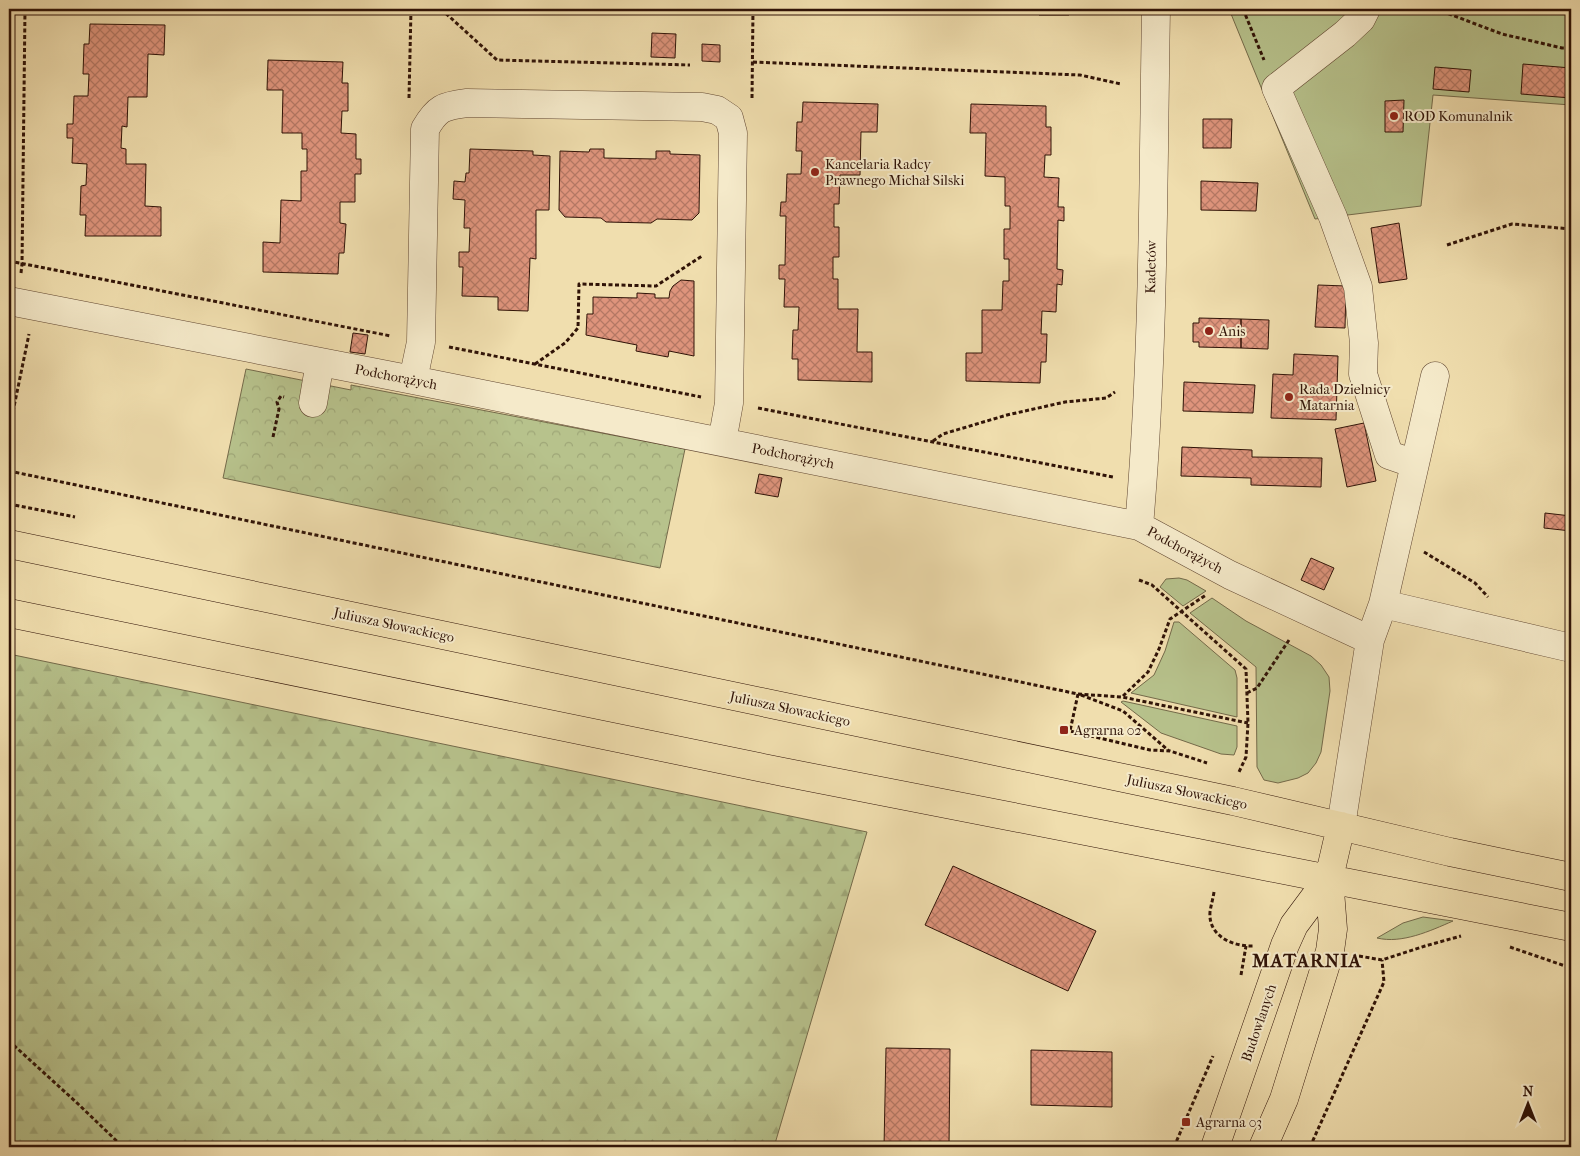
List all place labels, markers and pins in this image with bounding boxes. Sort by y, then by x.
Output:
place label: ROD Komunalnik [1404,108,1513,125]
marker: ROD Komunalnik [1388,110,1400,122]
place label: Kancelaria Radcy Prawnego Michał Silski [825,156,964,189]
marker: Kancelaria Radcy Prawnego Michał Silski [809,166,821,178]
place label: Anis [1218,323,1246,340]
marker: Anis [1203,325,1215,337]
place label: Rada Dzielnicy Matarnia [1299,381,1391,414]
marker: Rada Dzielnicy Matarnia [1283,391,1295,403]
place label: Agrarna 02 [1073,722,1142,739]
marker: Agrarna 02 [1058,724,1070,736]
place label: Agrarna 03 [1195,1114,1262,1131]
marker: Agrarna 03 [1180,1116,1192,1128]

